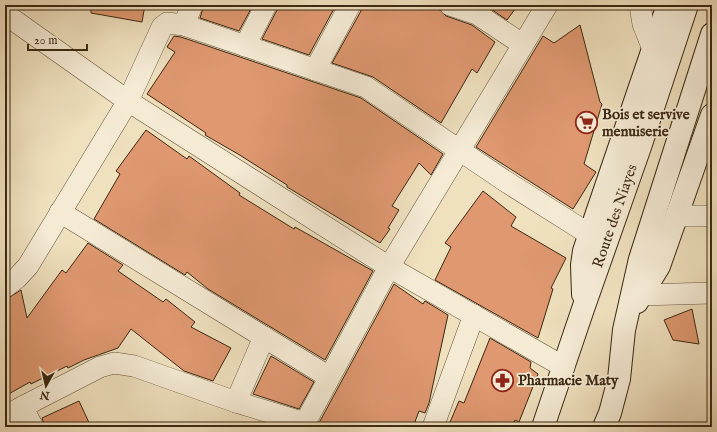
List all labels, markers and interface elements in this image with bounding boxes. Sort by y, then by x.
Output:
scale bar [28,26,87,52]
text: 20 m [34,33,57,48]
place label: Bois et servive menuiserie [602,105,690,141]
supermarket icon: Bois et servive menuiserie [573,110,599,136]
street label: Route des Niayes [588,162,642,270]
north arrow [26,366,66,406]
pharmacy icon: Pharmacie Maty [490,367,516,393]
place label: Pharmacie Maty [518,371,619,390]
text: N [39,387,51,403]

